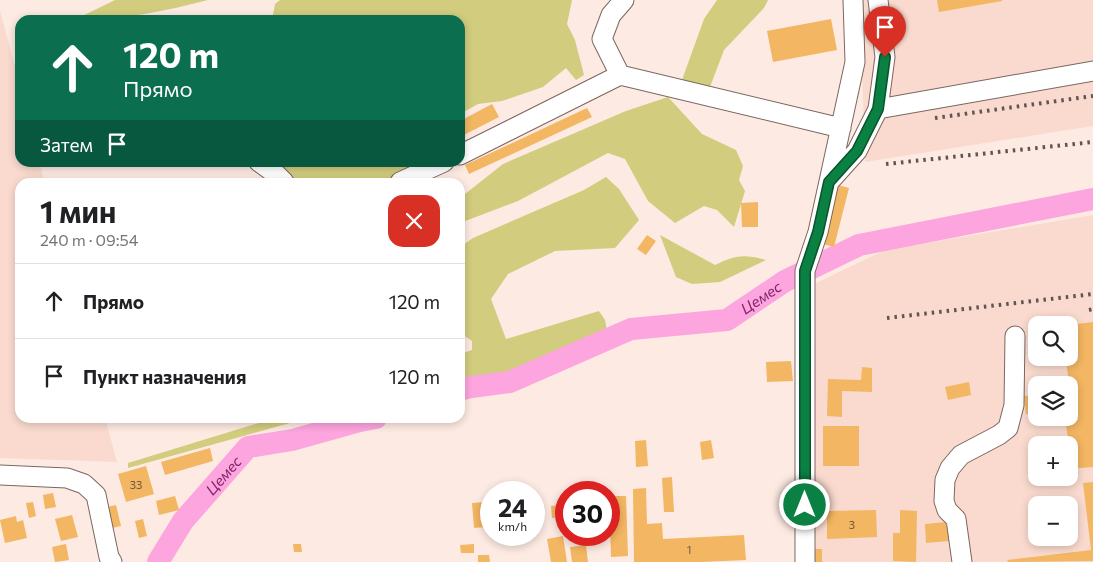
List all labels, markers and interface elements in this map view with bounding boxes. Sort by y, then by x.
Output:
pin [864,6,906,57]
icon: arrive [871,13,899,41]
text: 120 m [123,32,219,75]
icon: ahead [40,35,105,100]
text: Прямо [123,75,193,102]
icon: arrive [103,130,131,158]
text: Затем [40,133,93,156]
text: 1 мин [40,192,116,229]
button: close [388,195,440,247]
text: 240 m · 09:54 [40,230,138,249]
water label: Цемес [737,277,785,317]
icon: ahead [40,287,68,315]
text: Прямо [83,290,144,313]
text: 120 m [389,290,440,313]
map controls [1028,316,1078,546]
button: search [1028,316,1078,366]
icon: arrive [40,362,68,390]
text: Пункт назначения [83,365,246,388]
text: 120 m [389,365,440,388]
button: layers [1028,376,1078,426]
button: + [1028,436,1078,486]
water label: Цемес [202,452,245,498]
house number: 33 [130,478,142,491]
position arrow [778,478,830,530]
speed limit sign: 30 [555,481,620,546]
text: 24 [498,492,527,522]
button: − [1028,496,1078,546]
house number: 3 [849,518,855,531]
text: km/h [498,519,527,533]
house number: 1 [687,543,691,556]

